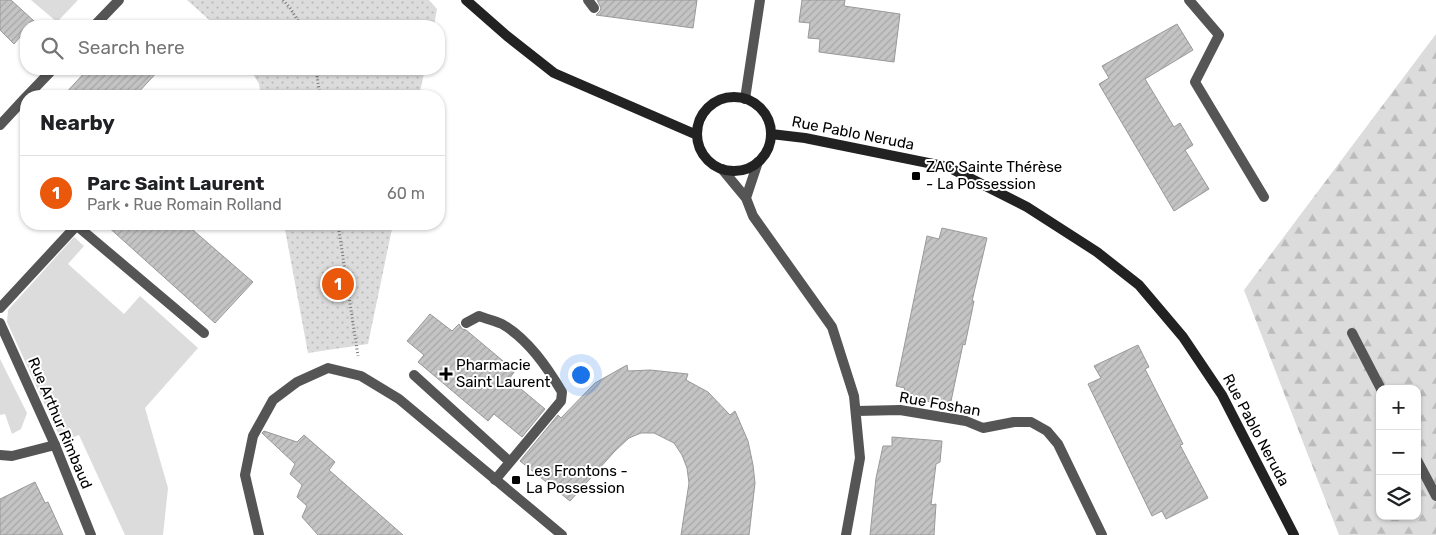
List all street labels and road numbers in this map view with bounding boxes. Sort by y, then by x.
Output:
street label: Rue Pablo Neruda [790,112,916,154]
street label: Rue Arthur Rimbaud [24,354,96,492]
street label: Rue Pablo Neruda [1219,371,1293,489]
street label: Rue Foshan [898,388,982,420]

